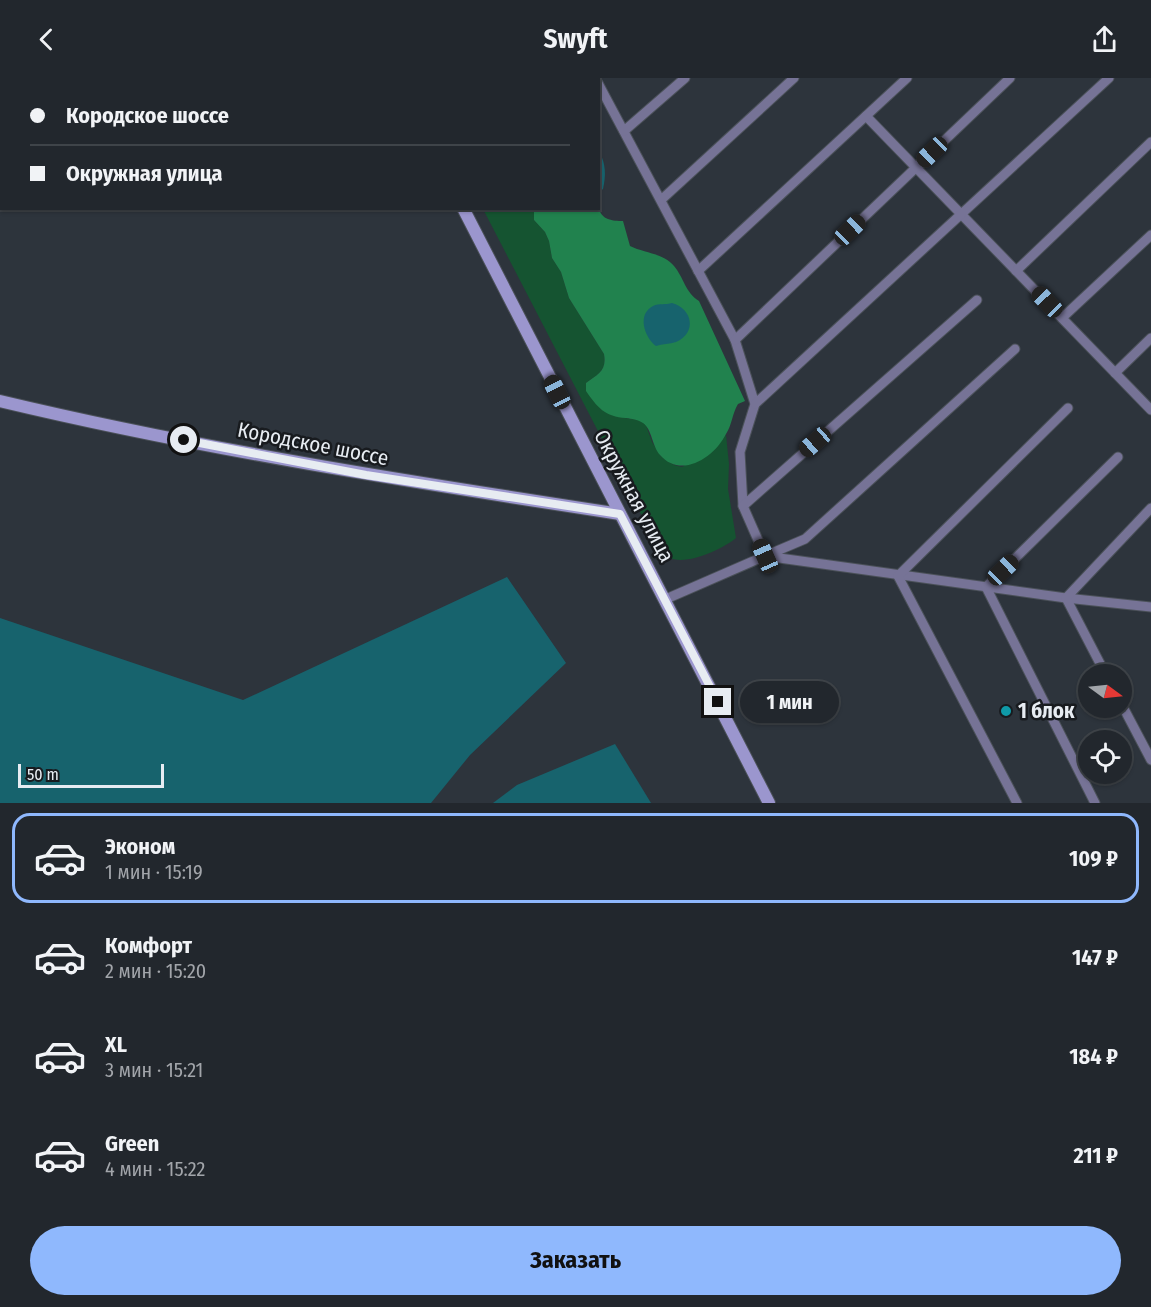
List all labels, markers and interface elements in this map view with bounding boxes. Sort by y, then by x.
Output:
icon: back [30,23,63,56]
text: Swyft [544,23,607,55]
icon: share [1088,23,1121,56]
text: Кородское шоссе [66,102,229,129]
car [913,133,951,171]
text: Окружная улица [66,160,222,187]
car [831,211,869,249]
car [1028,283,1066,321]
car [541,372,573,412]
street label: Кородское шоссе [235,417,391,471]
car [796,423,834,461]
street label: Окружная улица [588,425,680,567]
route start [170,426,197,453]
car [749,536,781,576]
car [984,551,1022,589]
north arrow [1078,664,1132,718]
map controls [1078,664,1132,784]
callout: 1 мин [739,681,838,723]
route end [704,688,731,715]
text: 1 мин [766,690,813,714]
place label: 1 блок [1018,698,1075,724]
marker: 1 блок [999,704,1013,718]
button: locate [1078,730,1132,784]
scale bar [18,761,164,788]
text: 50 m [27,765,59,784]
icon: car [33,831,87,885]
text: Эконом [105,833,175,860]
text: 109 ₽ [1069,845,1118,872]
text: 1 мин · 15:19 [105,860,203,884]
icon: car [33,930,87,984]
text: Комфорт [105,932,192,959]
text: 147 ₽ [1072,944,1118,971]
text: 2 мин · 15:20 [105,959,206,983]
icon: car [33,1029,87,1083]
text: XL [105,1031,127,1058]
text: 184 ₽ [1069,1043,1118,1070]
text: 3 мин · 15:21 [105,1058,203,1082]
icon: car [33,1128,87,1182]
text: Green [105,1130,159,1157]
text: 211 ₽ [1073,1142,1118,1169]
text: 4 мин · 15:22 [105,1157,205,1181]
button: Заказать [30,1226,1121,1295]

